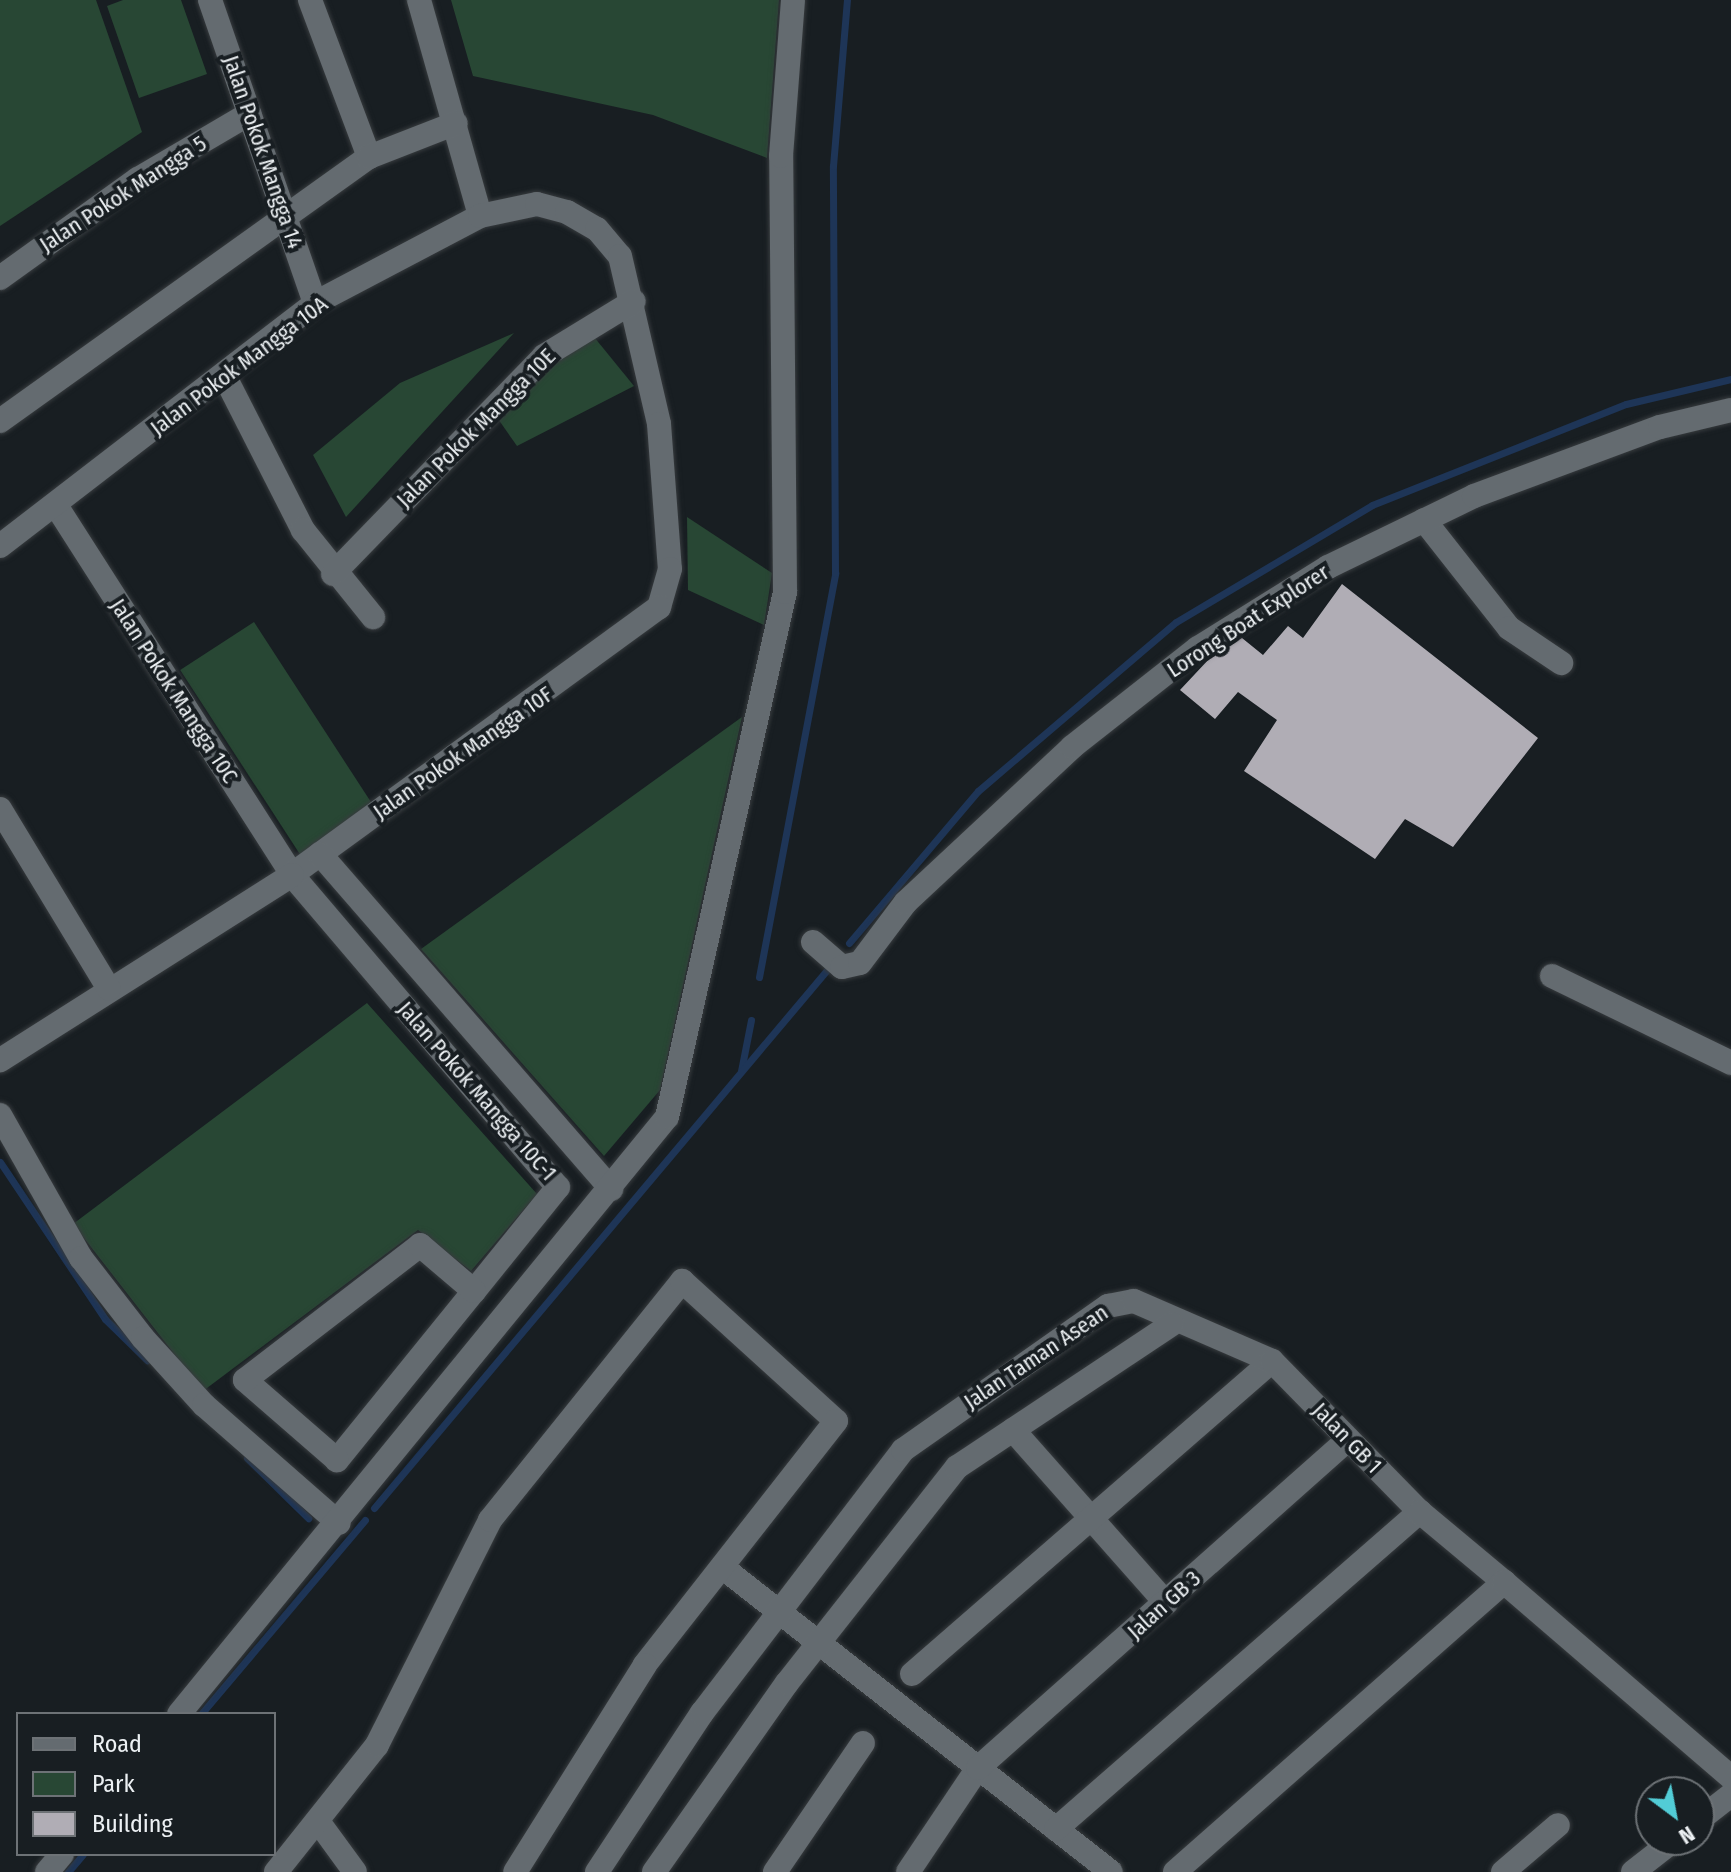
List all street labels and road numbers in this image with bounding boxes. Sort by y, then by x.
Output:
street label: Jalan Pokok Mangga 14 [218,52,308,252]
street label: Jalan Pokok Mangga 5 [35,130,211,258]
street label: Jalan Pokok Mangga 10A [145,291,333,441]
street label: Jalan Pokok Mangga 10E [391,343,561,513]
street label: Lorong Boat Explorer [1162,559,1334,683]
street label: Jalan Pokok Mangga 10C [104,594,244,788]
street label: Jalan Pokok Mangga 10F [368,681,558,825]
street label: Jalan Pokok Mangga 10C-1 [392,996,562,1186]
street label: Jalan Taman Asean [959,1299,1113,1415]
street label: Jalan GB 1 [1307,1397,1387,1479]
street label: Jalan GB 3 [1122,1565,1206,1645]

